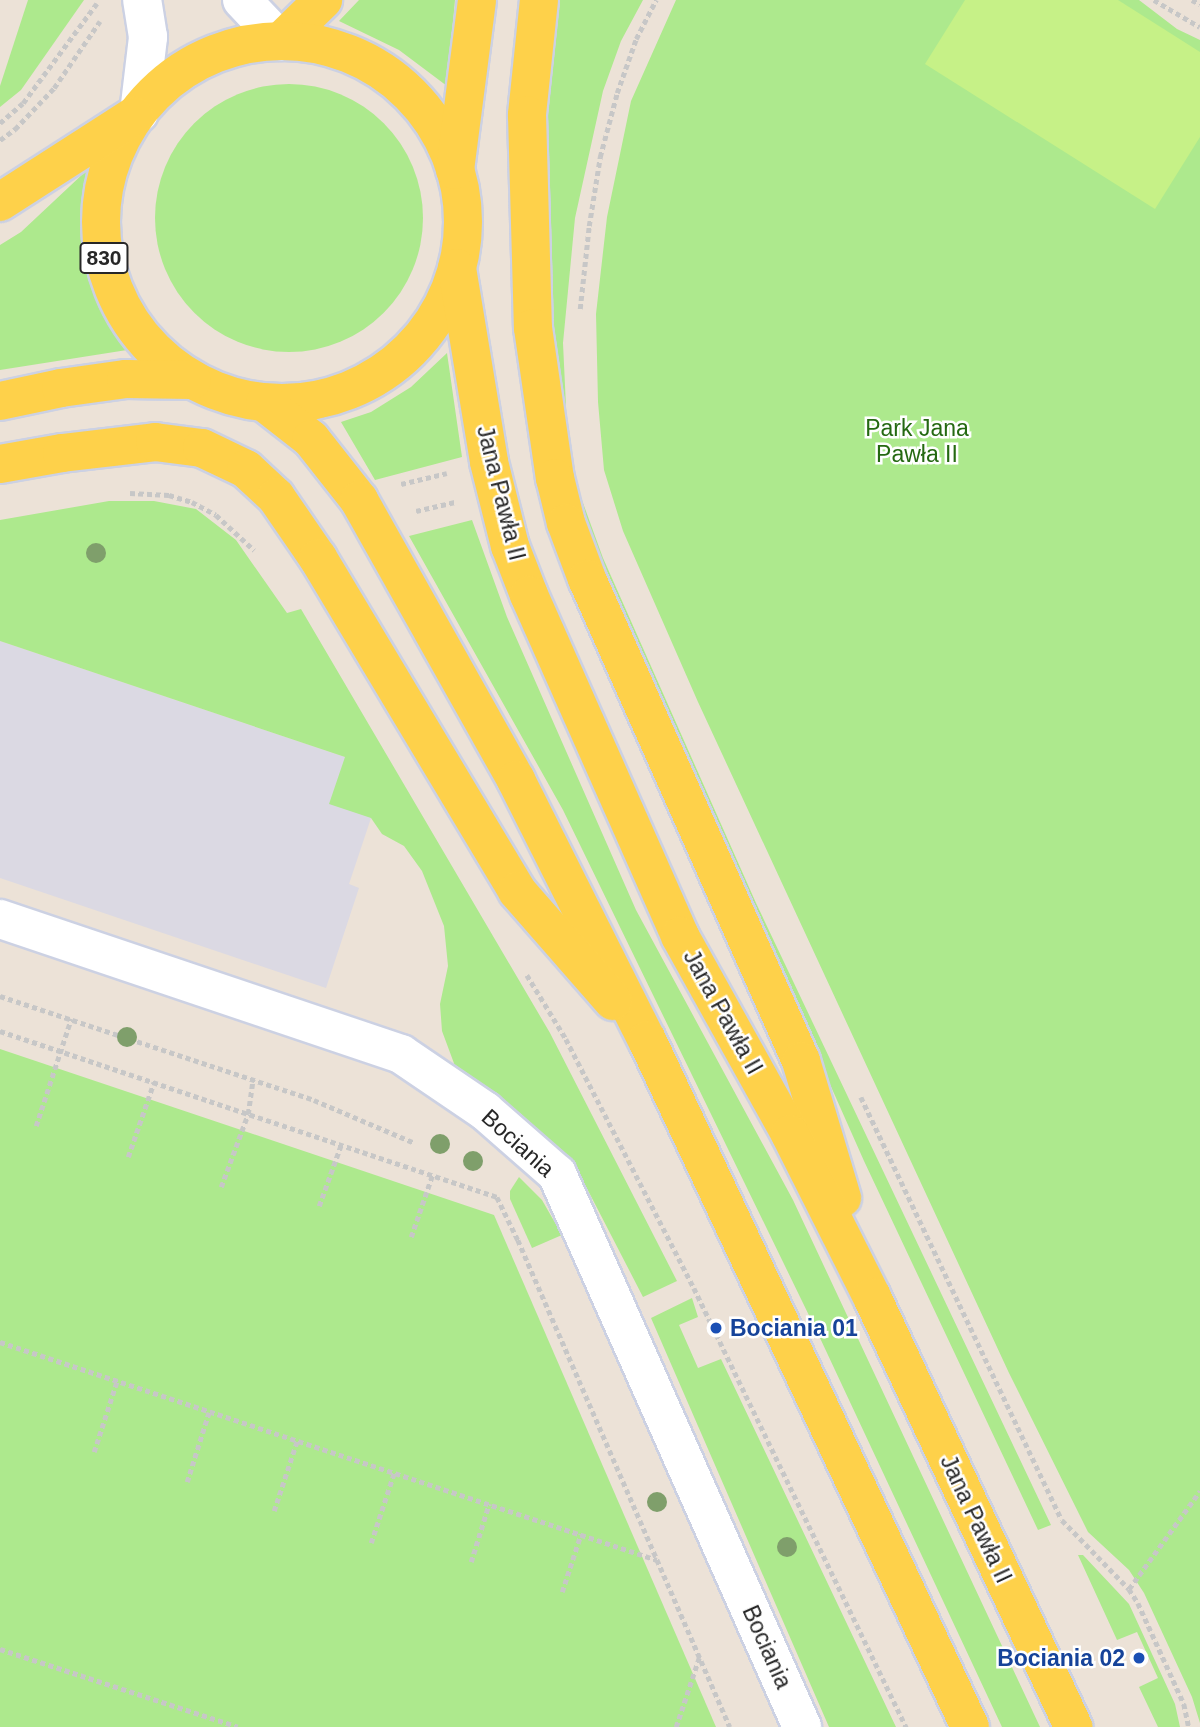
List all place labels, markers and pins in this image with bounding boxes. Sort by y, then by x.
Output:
place label: Bociania 01 [730,1314,858,1342]
marker: Bociania 01 [708,1320,724,1336]
place label: Bociania 02 [997,1644,1125,1672]
marker: Bociania 02 [1131,1650,1147,1666]

